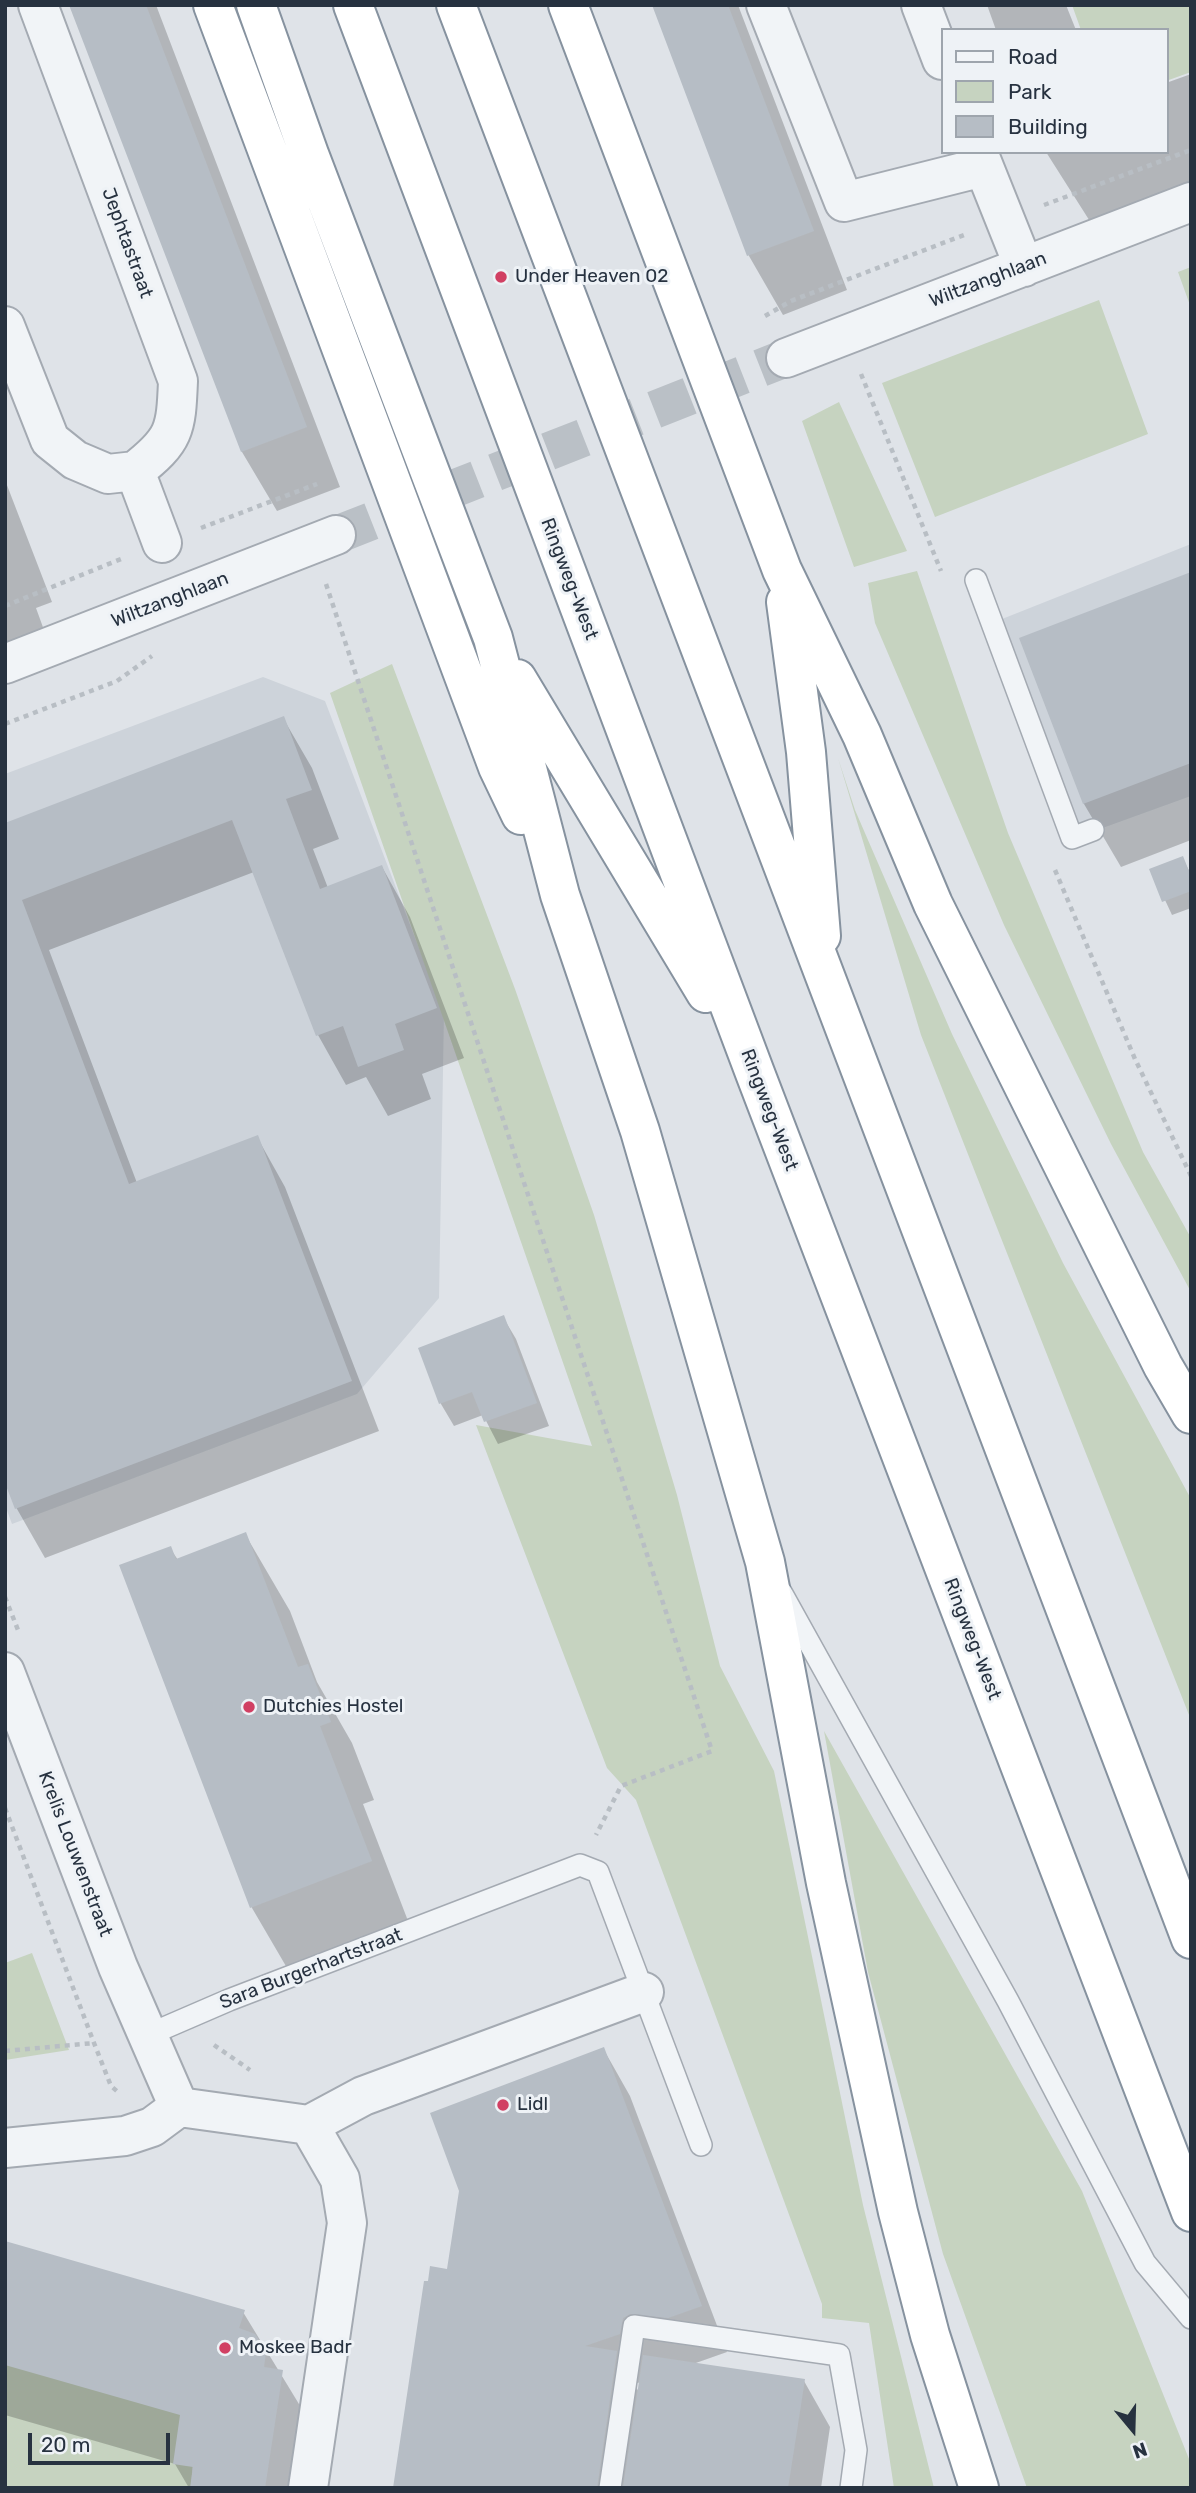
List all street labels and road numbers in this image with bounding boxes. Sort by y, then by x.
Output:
street label: Jephtastraat [96,185,158,301]
street label: Wiltzanghlaan [926,247,1050,313]
street label: Ringweg-West [535,515,603,643]
street label: Wiltzanghlaan [108,567,232,633]
street label: Ringweg-West [735,1046,803,1174]
street label: Ringweg-West [938,1575,1006,1703]
street label: Krelis Louwenstraat [33,1768,117,1940]
street label: Sara Burgerhartstraat [216,1924,406,2014]

